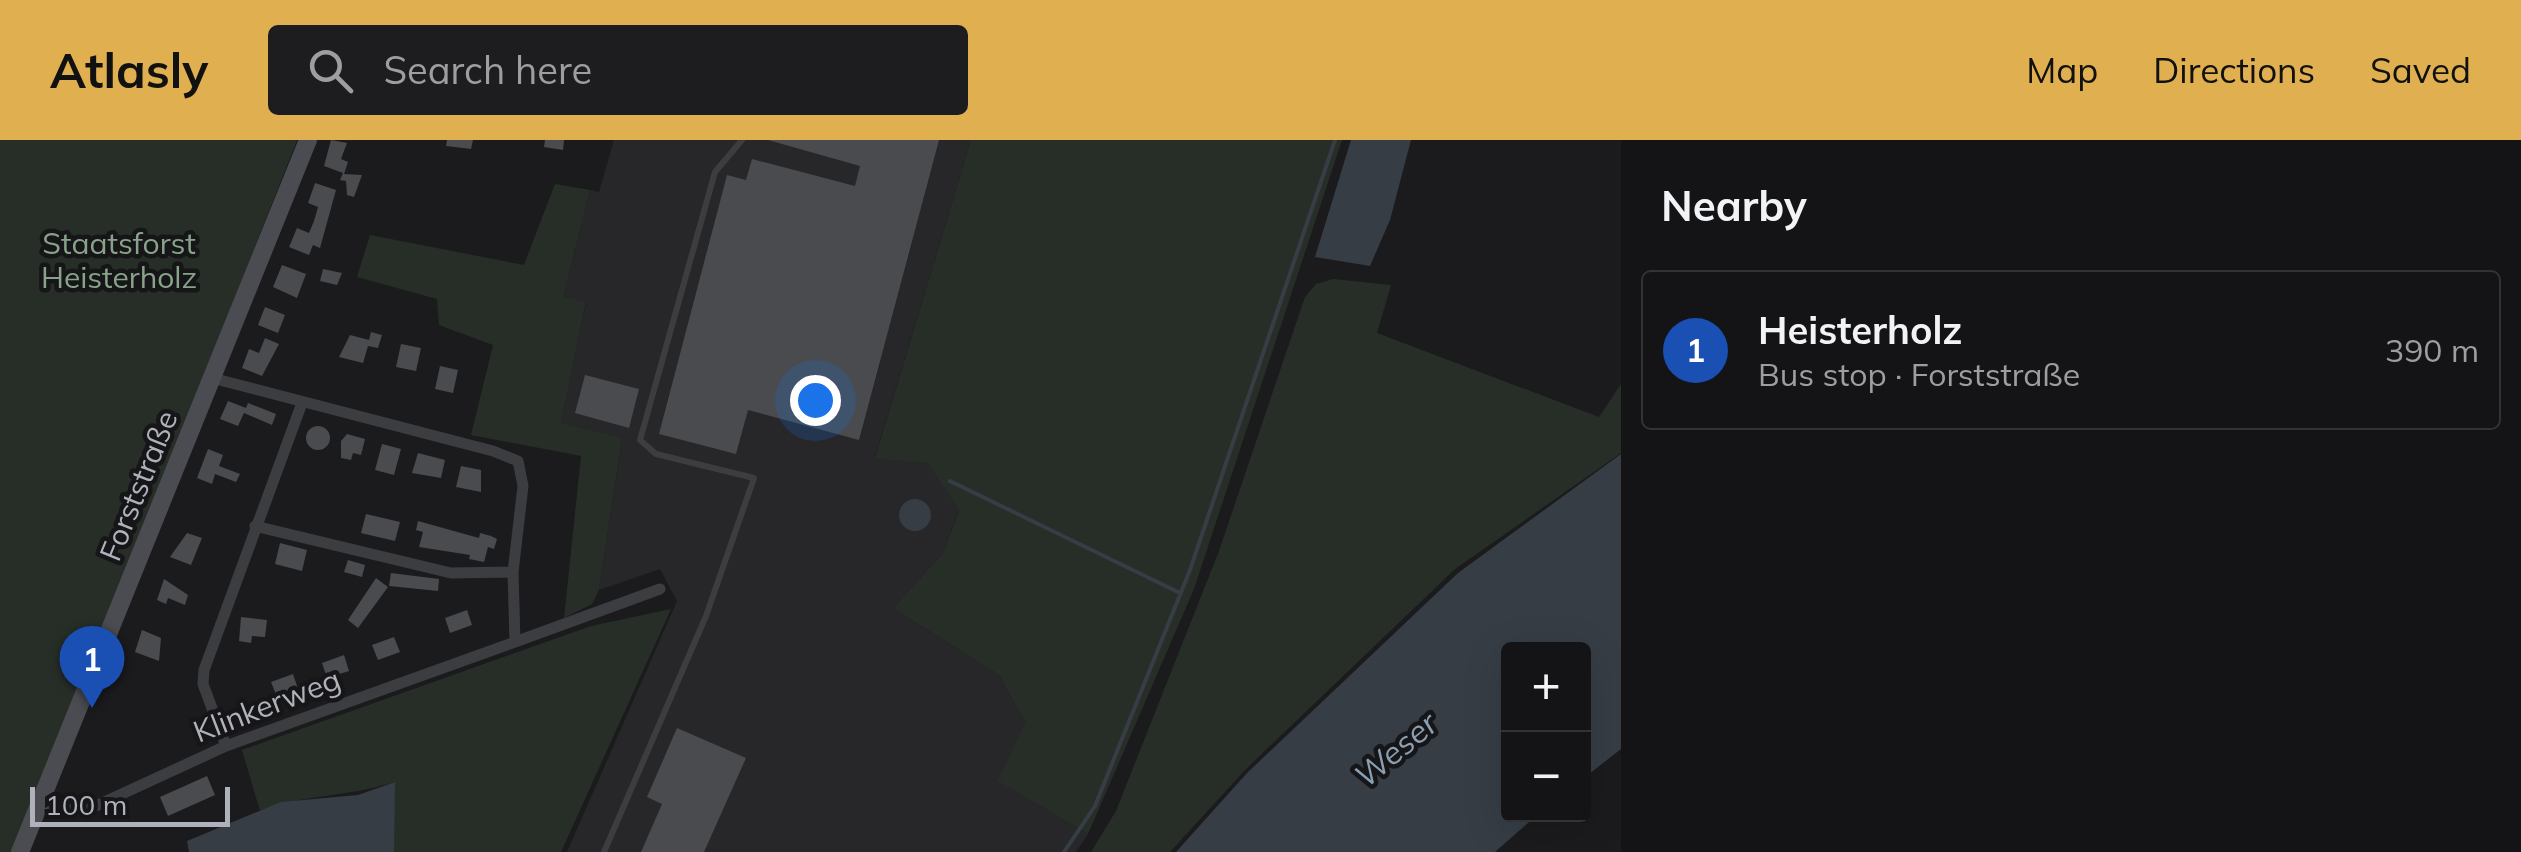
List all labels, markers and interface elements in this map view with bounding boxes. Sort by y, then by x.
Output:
search box [268,25,968,115]
text: Atlasly [50,40,208,100]
icon: search [303,43,358,98]
text: Search here [383,46,592,94]
text: Map [2026,48,2098,92]
text: Directions [2153,48,2315,92]
text: Saved [2370,48,2471,92]
text: Nearby [1661,179,1807,232]
park label: Staatsforst Heisterholz [41,224,197,296]
text: Heisterholz [1758,306,1962,354]
text: 1 [1686,330,1705,370]
text: 390 m [2385,330,2479,370]
text: Bus stop · Forststraße [1758,354,2080,394]
your location [790,375,841,426]
street label: Forststraße [91,405,185,566]
pin: 1 [59,626,124,708]
map controls [1501,642,1591,822]
button: + [1501,642,1591,732]
street label: Klinkerweg [188,660,345,750]
water label: Weser [1346,702,1446,795]
button: − [1501,732,1591,822]
scale bar [30,782,230,826]
text: 100 m [45,787,127,822]

